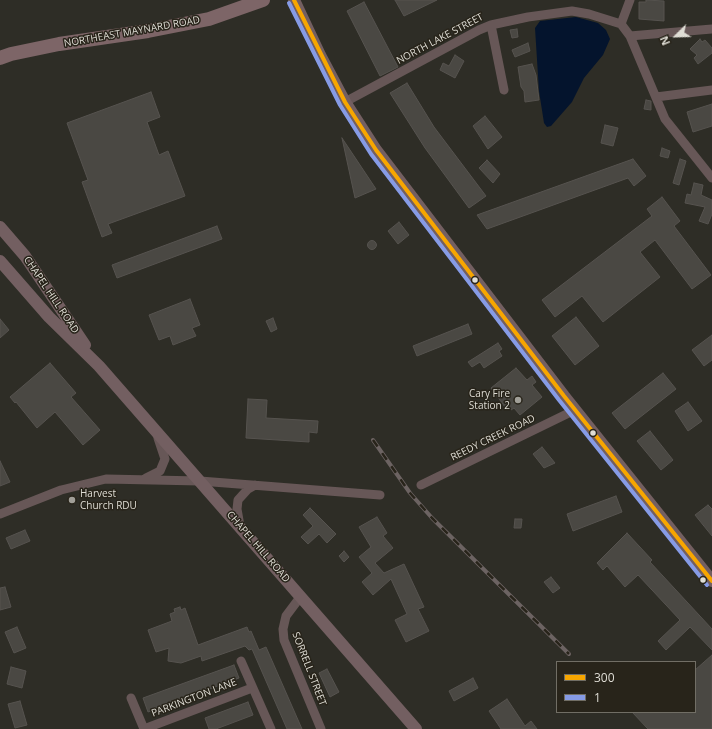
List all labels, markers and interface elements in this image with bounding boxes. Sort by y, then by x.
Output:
street label: NORTH LAKE STREET [395,11,485,67]
street label: NORTHEAST MAYNARD ROAD [63,14,201,50]
north arrow [656,16,696,56]
text: N [656,34,673,48]
street label: CHAPEL HILL ROAD [21,254,81,336]
unlabelled marker [470,275,480,285]
place label: Cary Fire Station 2 [469,388,510,412]
marker: Cary Fire Station 2 [513,395,523,405]
street label: REEDY CREEK ROAD [449,412,537,464]
unlabelled marker [588,428,598,438]
place label: Harvest Church RDU [80,488,137,512]
marker: Harvest Church RDU [67,495,77,505]
street label: CHAPEL HILL ROAD [224,509,292,585]
unlabelled marker [698,575,708,585]
street label: SORRELL STREET [289,630,329,708]
legend [556,661,696,713]
text: 300 [594,669,615,686]
street label: PARKINGTON LANE [150,676,238,720]
text: 1 [594,689,601,706]

